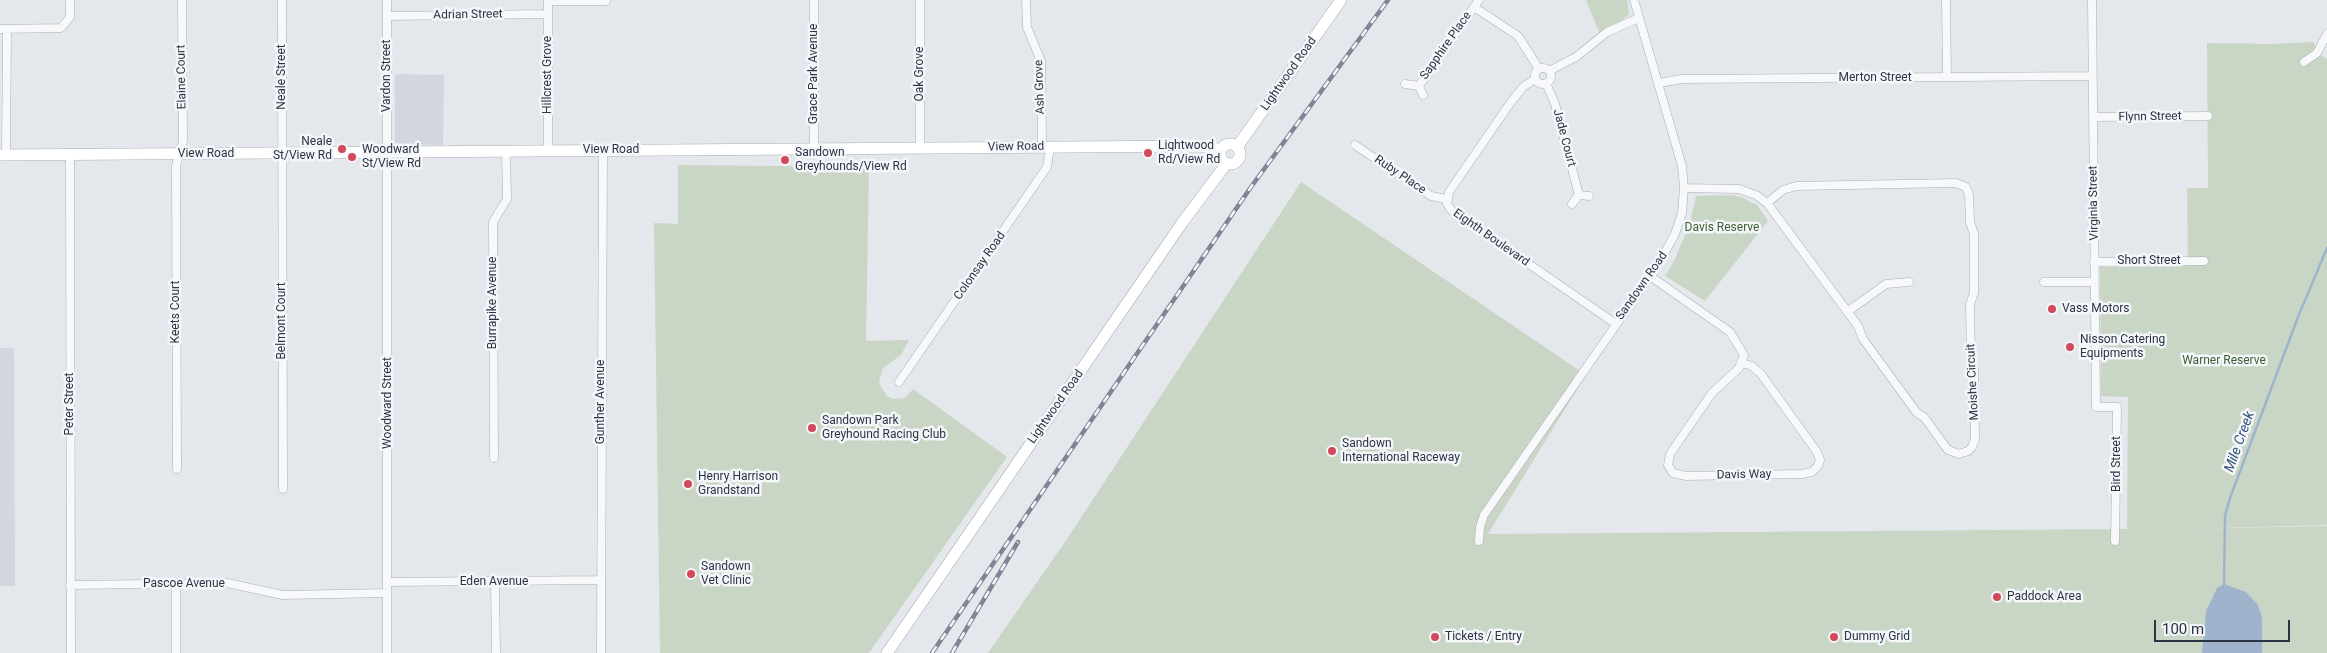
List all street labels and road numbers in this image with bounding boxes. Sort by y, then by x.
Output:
street label: Adrian Street [433,7,503,23]
street label: Sapphire Place [1417,9,1475,83]
street label: Grace Park Avenue [807,24,821,124]
street label: Lightwood Road [1258,34,1320,114]
street label: Hillcrest Grove [541,36,555,114]
street label: Vardon Street [380,40,394,112]
street label: Neale Street [275,44,289,110]
street label: Elaine Court [174,45,190,109]
street label: Oak Grove [913,47,927,101]
street label: Ash Grove [1032,59,1048,115]
street label: Merton Street [1838,71,1912,85]
street label: Jade Court [1549,108,1579,168]
street label: Flynn Street [2118,109,2182,125]
street label: View Road [988,139,1044,155]
street label: View Road [583,143,639,157]
street label: View Road [178,147,234,161]
street label: Ruby Place [1372,153,1428,197]
street label: Virginia Street [2086,165,2102,241]
street label: Eighth Boulevard [1450,206,1532,270]
street label: Colonsay Road [951,229,1009,303]
street label: Sandown Road [1613,249,1671,323]
street label: Short Street [2117,254,2181,268]
street label: Burrapike Avenue [486,257,500,349]
street label: Keets Court [169,281,183,343]
street label: Belmont Court [275,282,289,360]
street label: Moishe Circuit [1964,343,1982,421]
street label: Woodward Street [381,357,395,449]
street label: Gunther Avenue [594,360,608,444]
street label: Lightwood Road [1025,367,1087,447]
street label: Peter Street [63,373,77,435]
street label: Bird Street [2110,436,2124,492]
street label: Davis Way [1716,467,1772,483]
street label: Eden Avenue [460,575,528,589]
street label: Pascoe Avenue [143,577,225,591]

